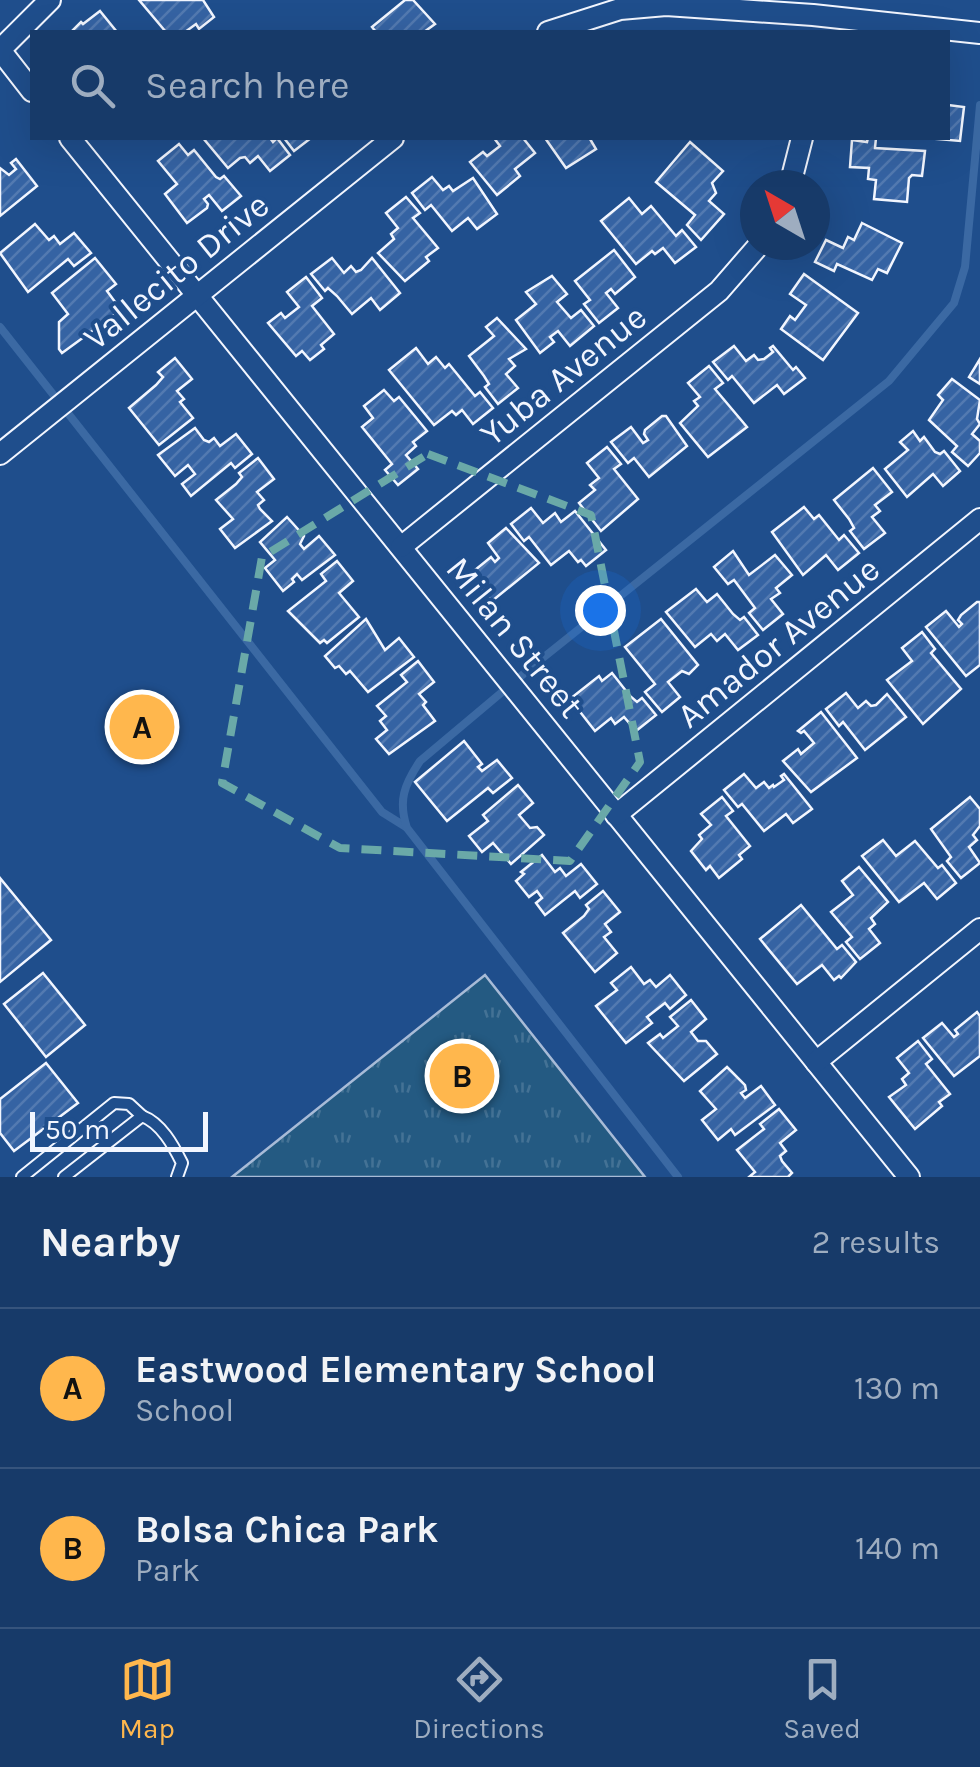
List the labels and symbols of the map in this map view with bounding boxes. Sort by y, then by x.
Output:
north arrow [740,170,830,260]
street label: Vallecito Drive [75,184,277,359]
street label: Yuba Avenue [472,296,655,455]
street label: Amador Avenue [669,548,888,736]
street label: Milan Street [437,549,592,726]
your location [575,585,626,636]
pin: A [110,690,174,764]
pin: B [430,1038,494,1114]
scale bar [30,1107,208,1152]

